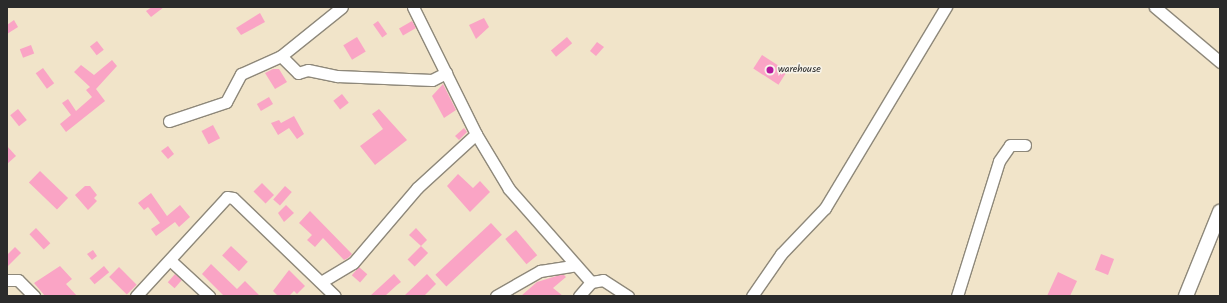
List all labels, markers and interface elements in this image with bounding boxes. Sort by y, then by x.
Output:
place label: warehouse [778,64,821,76]
marker: warehouse [765,65,775,75]

